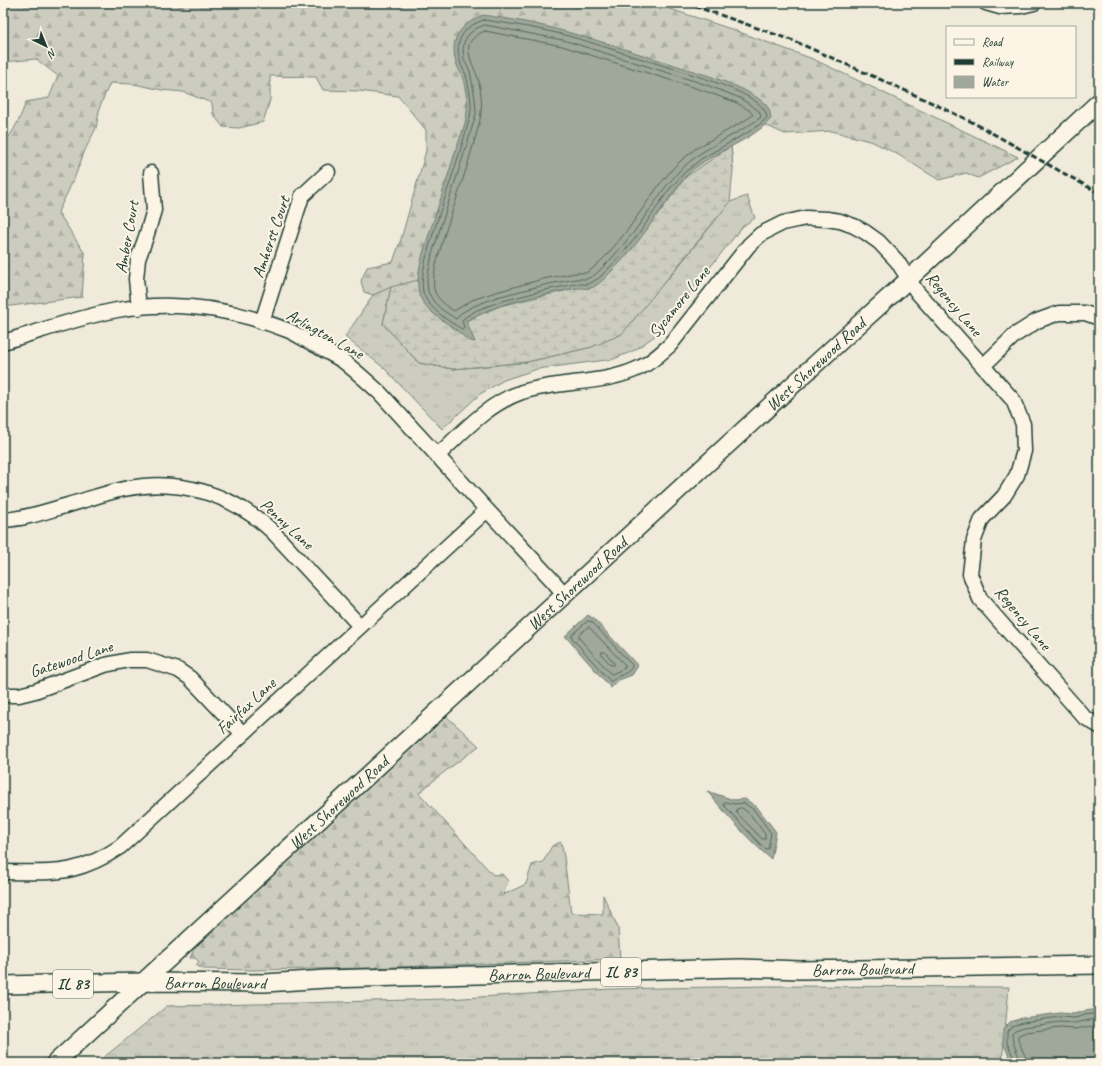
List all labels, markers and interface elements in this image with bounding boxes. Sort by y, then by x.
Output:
north arrow [26,26,66,66]
legend [946,26,1076,98]
text: Road [982,34,1004,50]
text: N [44,46,60,62]
text: Railway [982,54,1014,70]
text: Water [982,74,1010,90]
street label: Amherst Court [247,191,296,281]
street label: Amber Court [110,197,144,275]
street label: Sycamore Lane [644,261,715,342]
street label: Regency Lane [921,268,988,341]
street label: Arlington Lane [283,304,369,365]
street label: West Shorewood Road [761,311,872,415]
street label: Penny Lane [256,494,319,555]
street label: West Shorewood Road [523,531,633,634]
street label: Regency Lane [990,582,1057,655]
street label: Gatewood Lane [27,635,116,682]
street label: Fairfax Lane [212,672,281,739]
street label: West Shorewood Road [284,750,394,853]
road number: IL 83 [601,958,641,986]
street label: Barron Boulevard [812,958,916,980]
street label: Barron Boulevard [488,961,592,985]
road number: IL 83 [53,970,93,998]
street label: Barron Boulevard [164,972,268,994]

